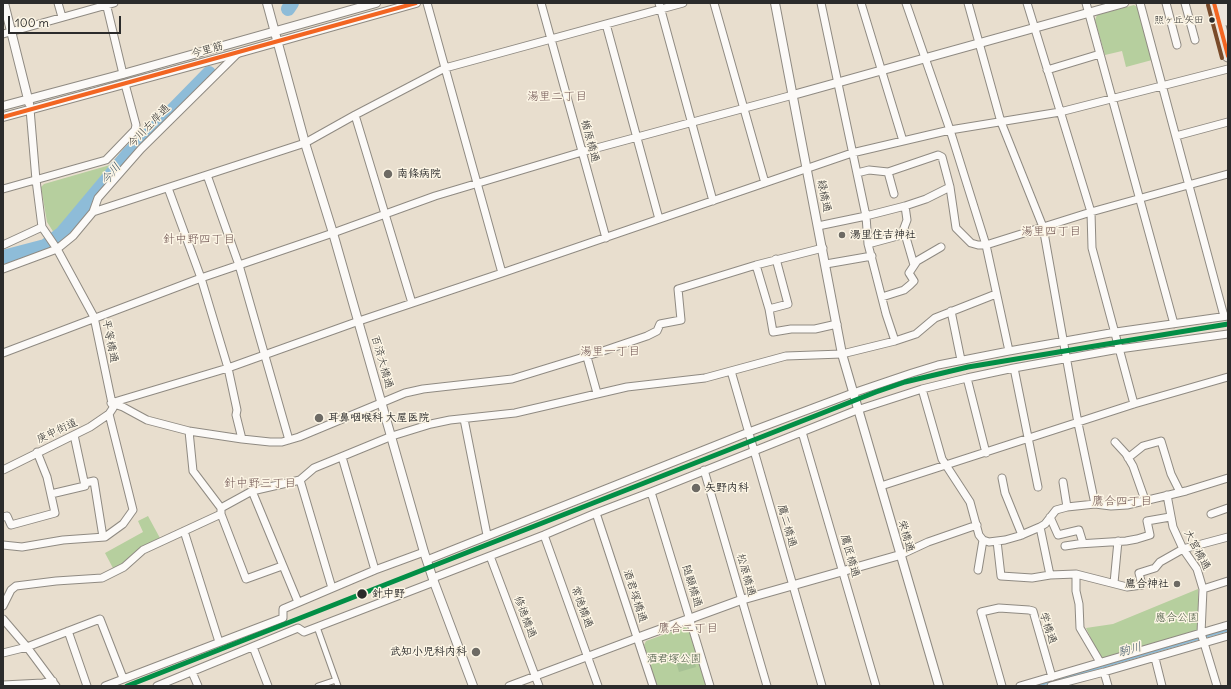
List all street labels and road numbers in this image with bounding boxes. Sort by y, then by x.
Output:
street label: 今里筋 [189,39,225,61]
street label: 今川左岸通 [125,102,173,150]
street label: 楯原橋通 [578,118,602,164]
street label: 緑橋通 [814,179,834,213]
street label: 平等橋通 [99,318,121,364]
street label: 百済大橋通 [368,334,396,390]
street label: 庚申街道 [34,416,80,446]
street label: 鷹二橋通 [775,503,799,549]
street label: 栄橋通 [895,518,917,554]
street label: 大宮橋通 [1181,527,1213,573]
street label: 鷹匠橋通 [838,533,862,579]
street label: 松原橋通 [734,552,758,598]
street label: 随願橋通 [679,563,705,609]
street label: 酒君塚橋通 [620,568,650,624]
street label: 常徳橋通 [568,584,596,630]
street label: 修徳橋通 [511,594,539,640]
street label: 学橋通 [1037,610,1059,646]

